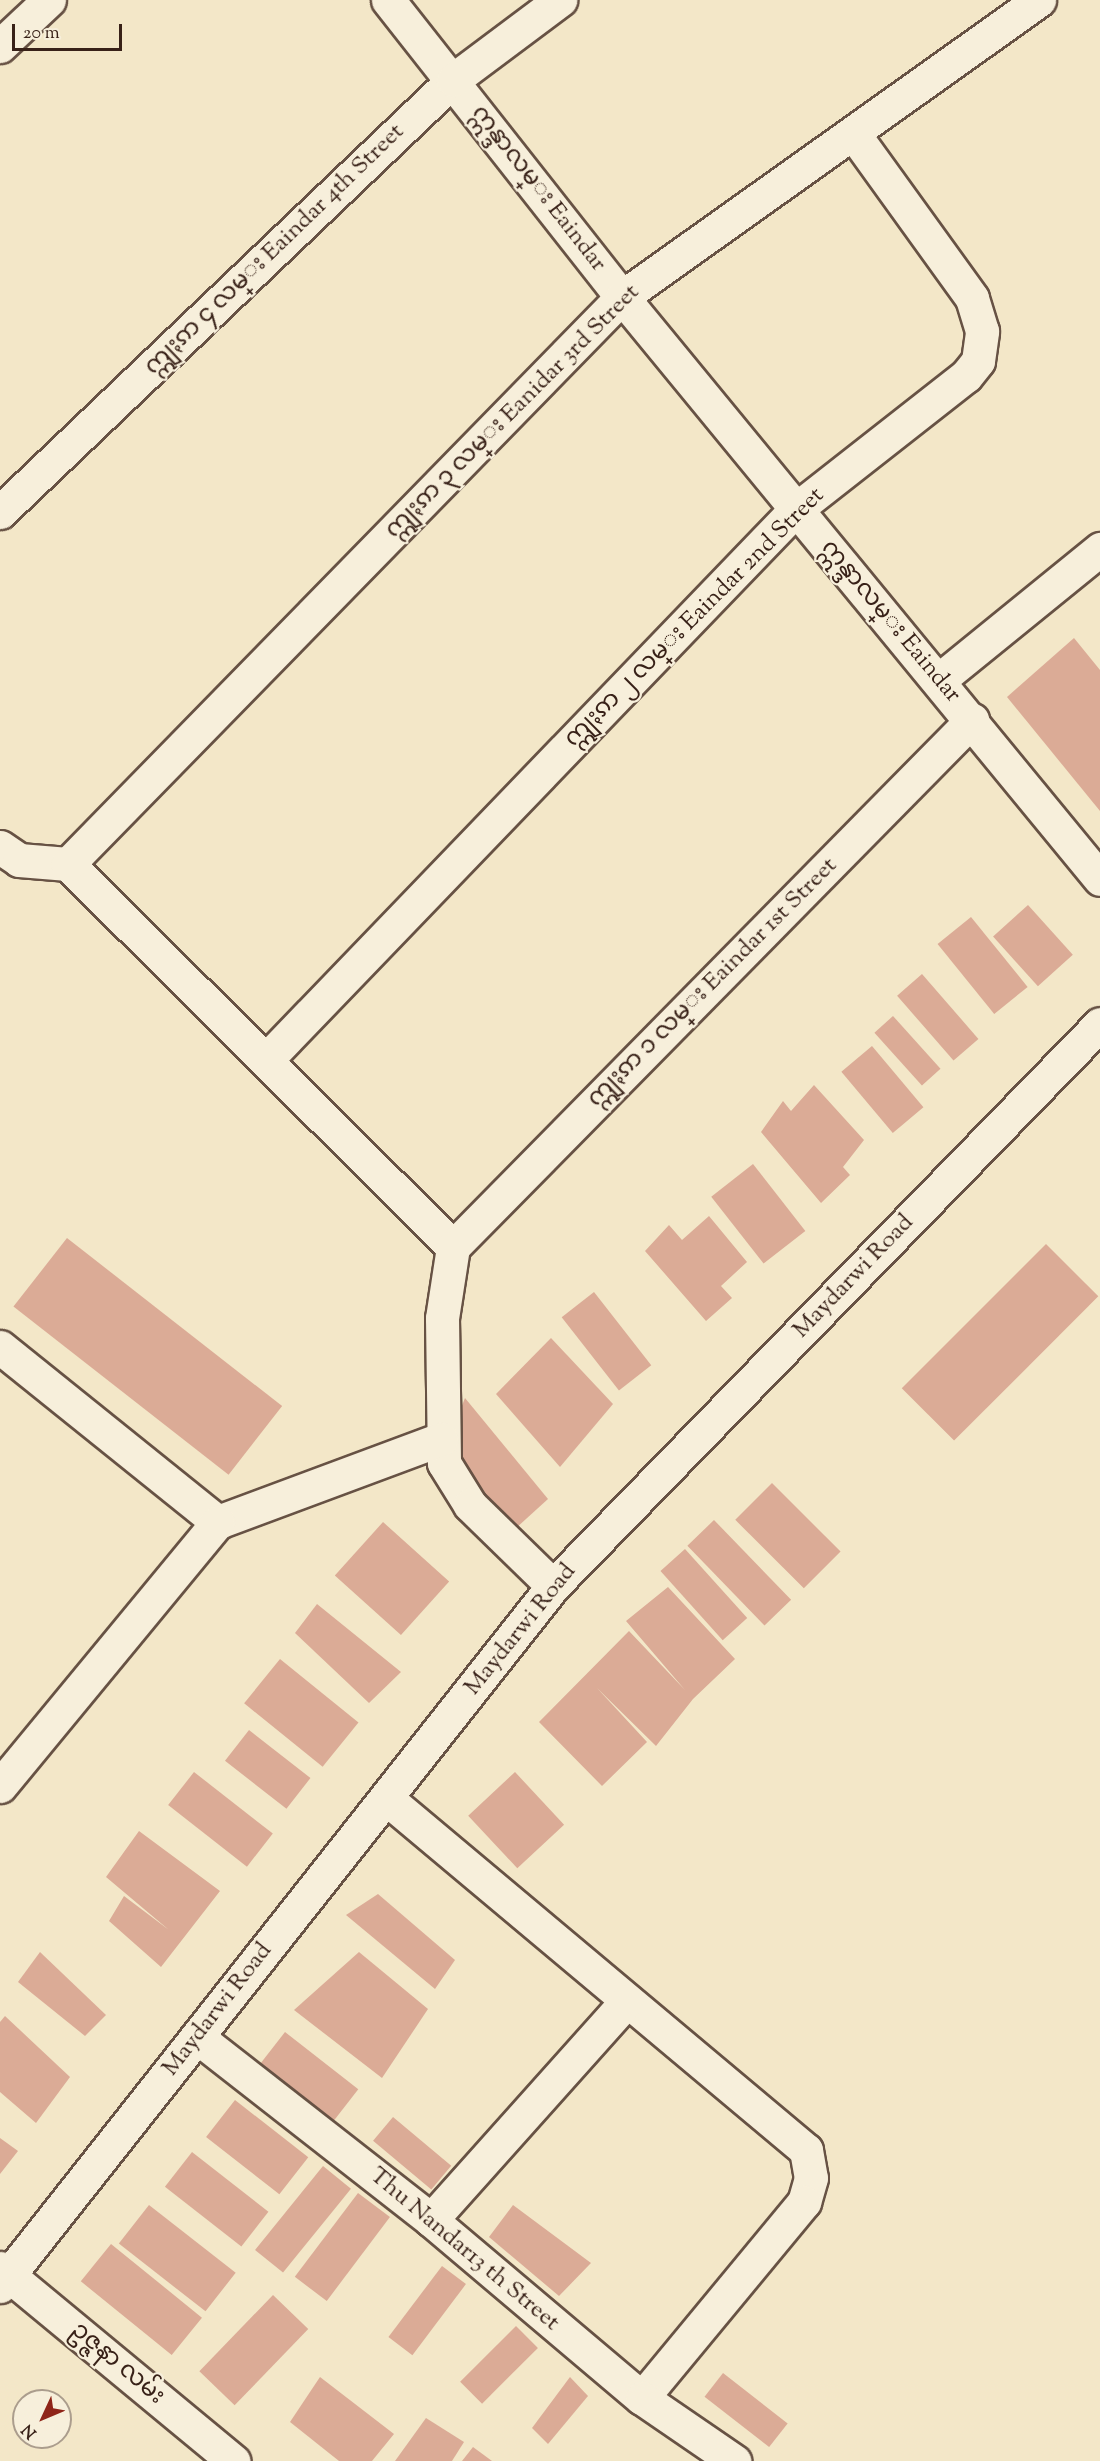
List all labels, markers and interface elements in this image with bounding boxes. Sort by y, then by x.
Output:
scale bar [15,12,124,50]
text: 20 m [23,21,60,47]
street label: ဣန္ဒာလမ္း Eaindar [464,100,612,278]
street label: ဣျႏၵာ ၄ လမ္း Eaindar 4th Street [139,118,411,382]
street label: ဣျႏၵာ ၃ လမ္း Eanidar 3rd Street [380,279,646,545]
street label: ဣျႏၵာ ၂ လမ္း Eaindar 2nd Street [559,482,831,754]
street label: ဣန္ဒာလမ္း Eaindar [814,535,966,709]
street label: ဣျႏၵာ ၁ လမ္း Eaindar 1st Street [582,852,844,1114]
street label: Maydarwi Road [788,1209,920,1345]
street label: Maydarwi Road [459,1558,583,1702]
street label: Maydarwi Road [157,1938,279,2082]
street label: Thu Nandar13 th Street [363,2162,565,2338]
street label: ဥဇ္ဇနာ လမ်း [64,2316,170,2412]
north arrow [12,2389,72,2449]
text: N [17,2418,43,2443]

